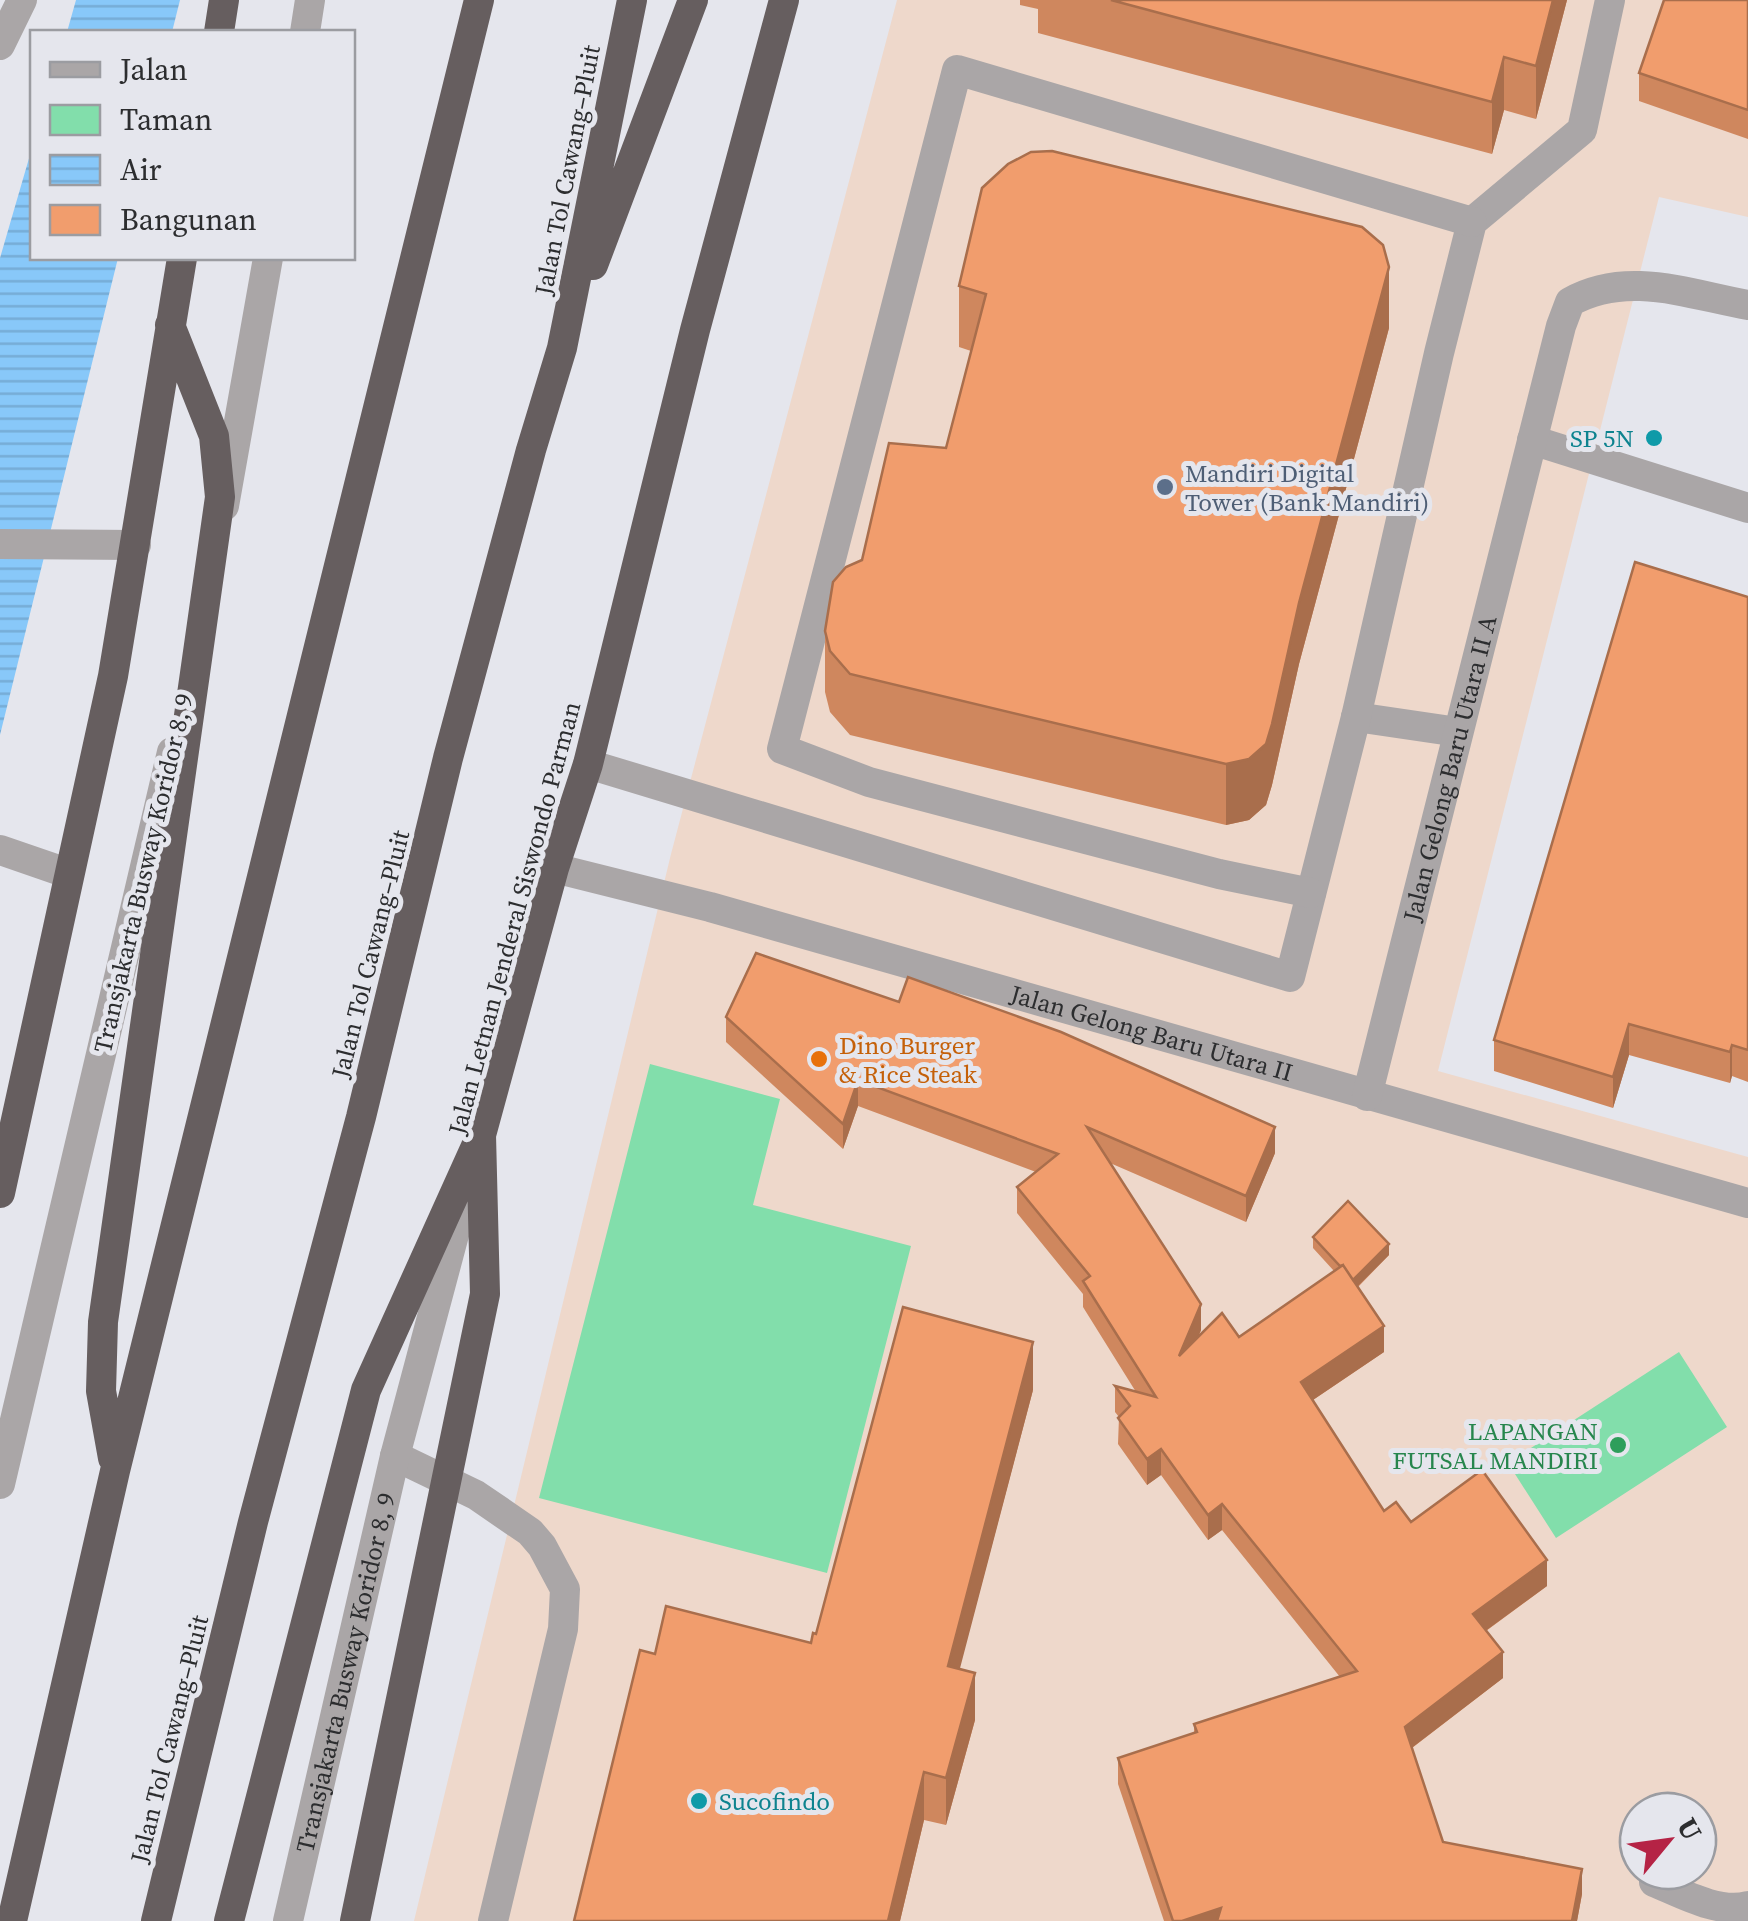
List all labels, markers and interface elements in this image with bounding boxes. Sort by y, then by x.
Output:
legend [30,30,355,260]
street label: Jalan Tol Cawang–Pluit [526,41,608,299]
text: Jalan [119,49,188,90]
text: Taman [120,99,212,140]
text: Air [120,149,162,190]
text: Bangunan [120,199,257,240]
place label: SP 5N [1570,421,1634,455]
marker: SP 5N [1643,427,1665,449]
place label: Mandiri Digital Tower (Bank Mandiri) [1185,456,1429,519]
marker: Mandiri Digital Tower (Bank Mandiri) [1154,476,1176,498]
street label: Jalan Gelong Baru Utara II A [1394,611,1505,926]
street label: Transjakarta Busway Koridor 8, 9 [85,690,201,1056]
street label: Jalan Letnan Jenderal Siswondo Parman [439,698,588,1139]
street label: Jalan Tol Cawang–Pluit [323,826,417,1082]
street label: Jalan Gelong Baru Utara II [1006,976,1297,1089]
place label: Dino Burger & Rice Steak [839,1028,977,1091]
marker: Dino Burger & Rice Steak [808,1048,830,1070]
place label: LAPANGAN FUTSAL MANDIRI [1392,1414,1598,1477]
marker: LAPANGAN FUTSAL MANDIRI [1607,1434,1629,1456]
street label: Transjakarta Busway Koridor 8, 9 [287,1489,403,1856]
street label: Jalan Tol Cawang–Pluit [122,1611,216,1867]
place label: Sucofindo [719,1784,830,1818]
marker: Sucofindo [688,1790,710,1812]
north arrow [1618,1791,1718,1891]
text: U [1668,1811,1711,1847]

